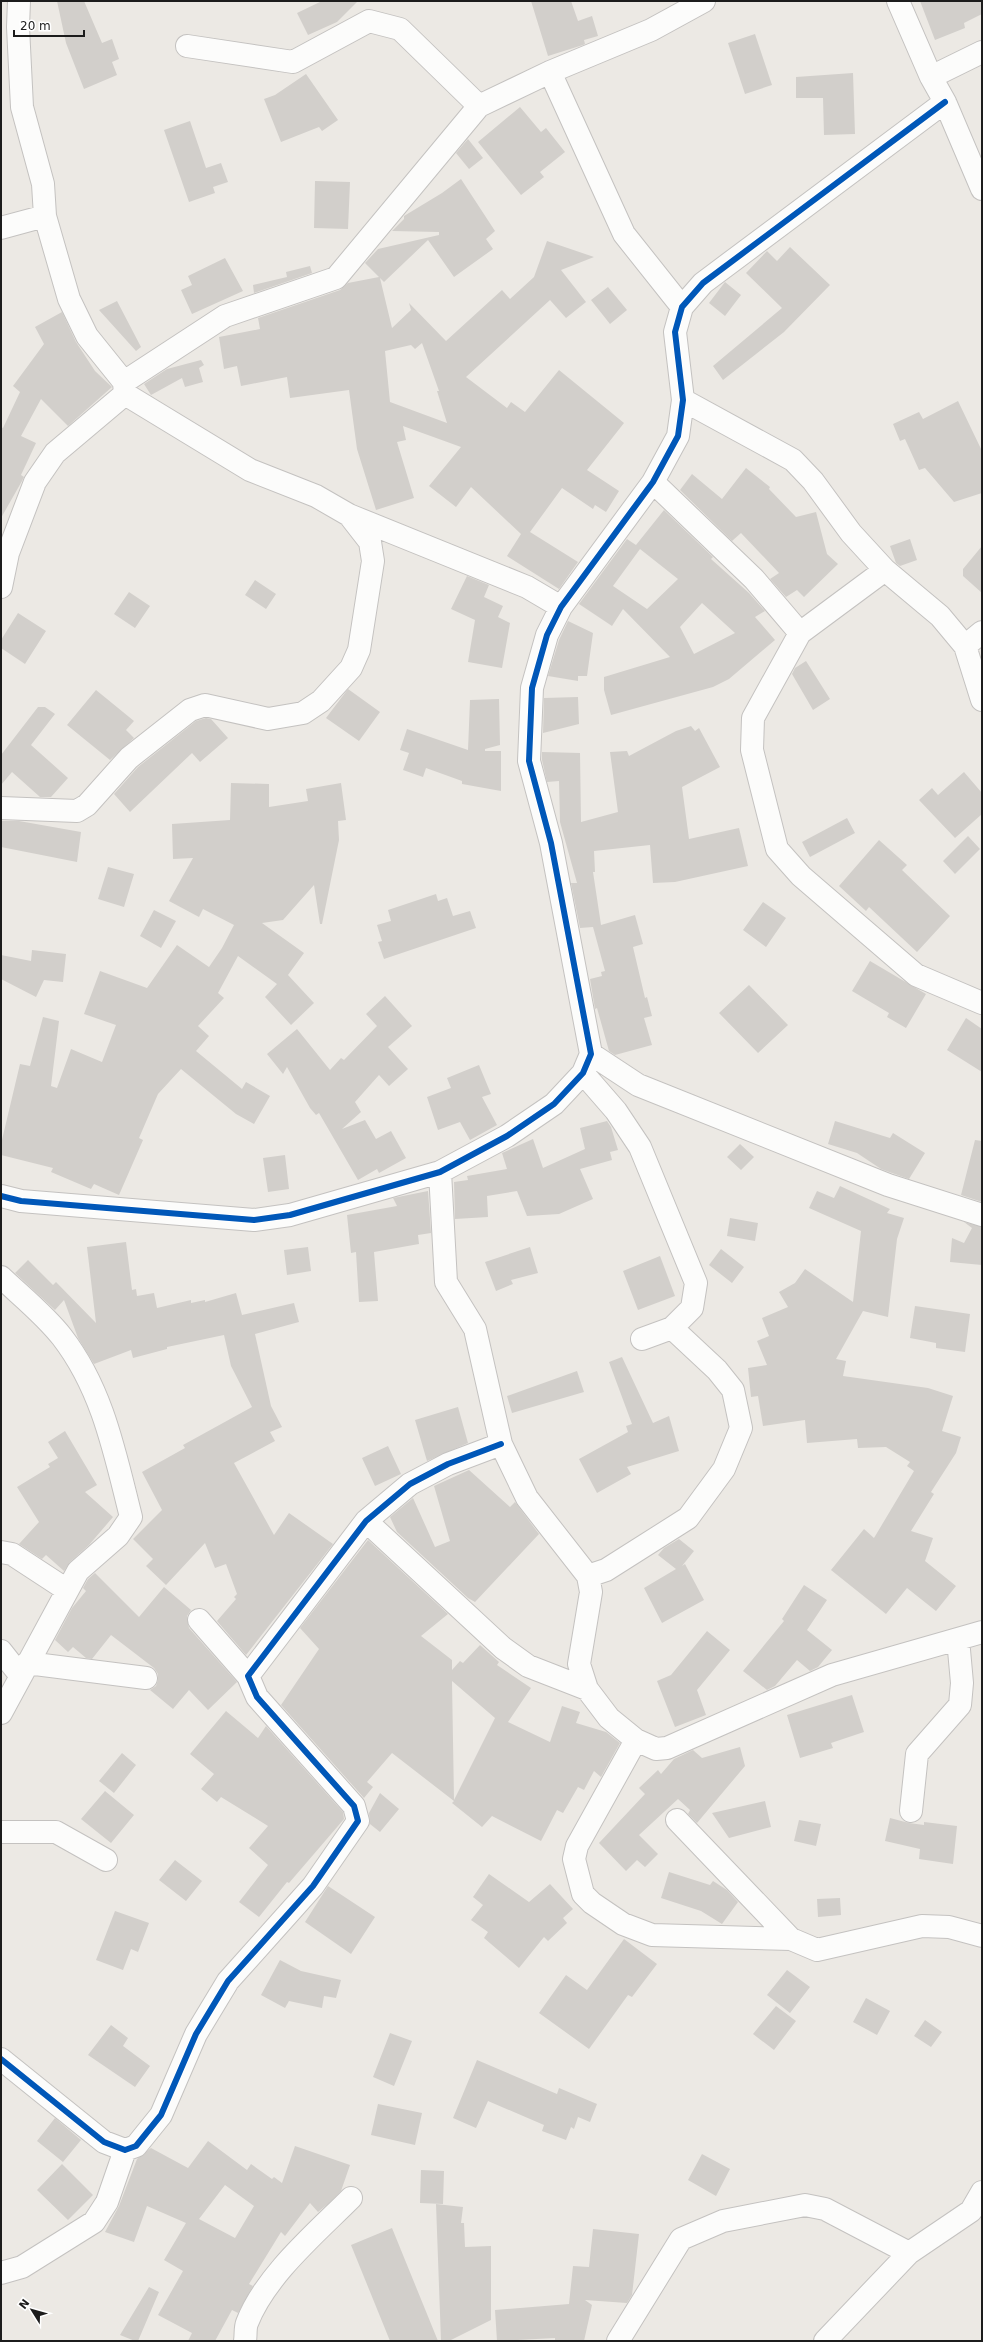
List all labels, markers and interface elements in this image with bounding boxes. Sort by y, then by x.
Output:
scale bar [14,12,84,38]
text: 20 m [20,19,51,33]
north arrow [12,2290,52,2330]
text: N [16,2297,32,2312]

